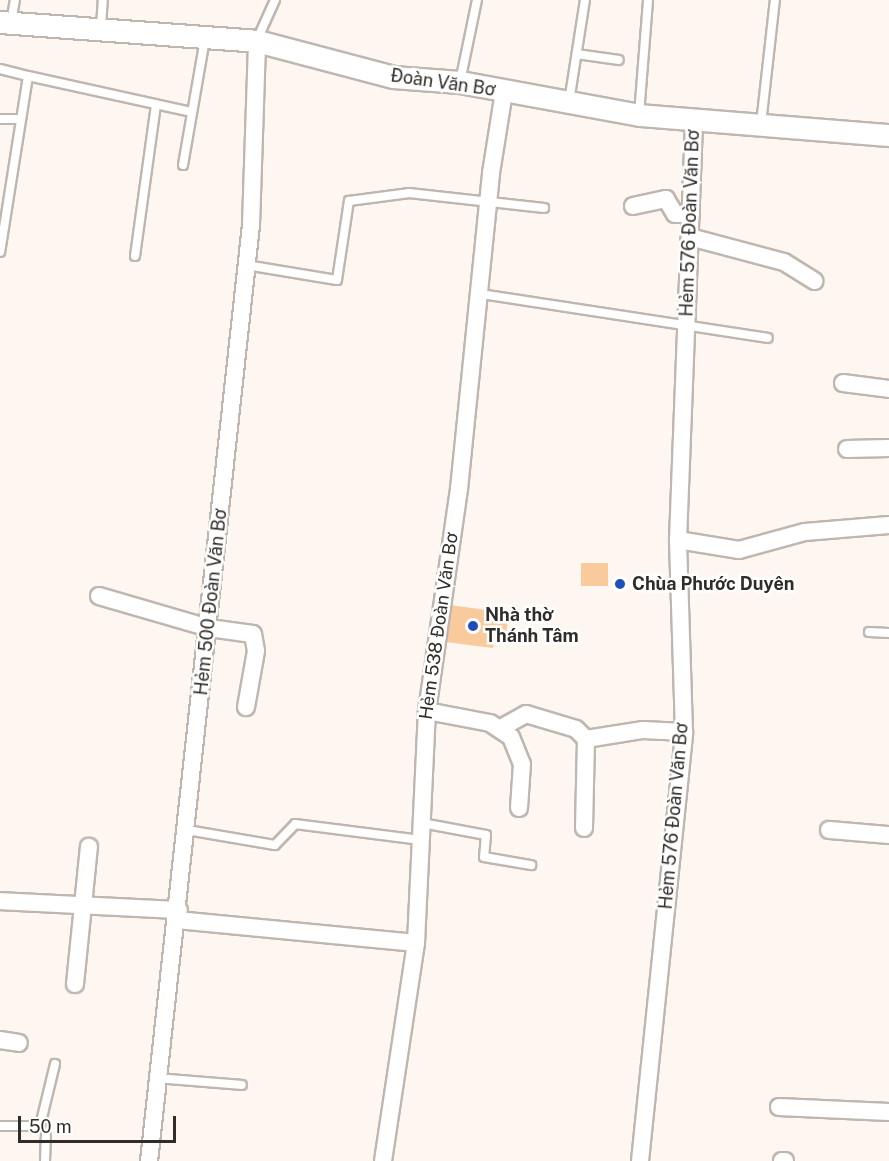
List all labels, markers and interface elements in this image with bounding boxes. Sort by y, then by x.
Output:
street label: Đoàn Văn Bơ [389,65,497,101]
street label: Hẻm 576 Đoàn Văn Bơ [676,129,704,317]
street label: Hẻm 500 Đoàn Văn Bơ [190,507,232,697]
street label: Hẻm 538 Đoàn Văn Bơ [415,531,463,721]
place label: Chùa Phước Duyên [632,573,794,595]
marker: Chùa Phước Duyên [613,577,627,591]
place label: Nhà thờ Thánh Tâm [485,605,579,648]
marker: Nhà thờ Thánh Tâm [466,619,480,633]
street label: Hẻm 576 Đoàn Văn Bơ [655,721,693,911]
scale bar [21,1104,178,1142]
text: 50 m [29,1116,72,1137]

